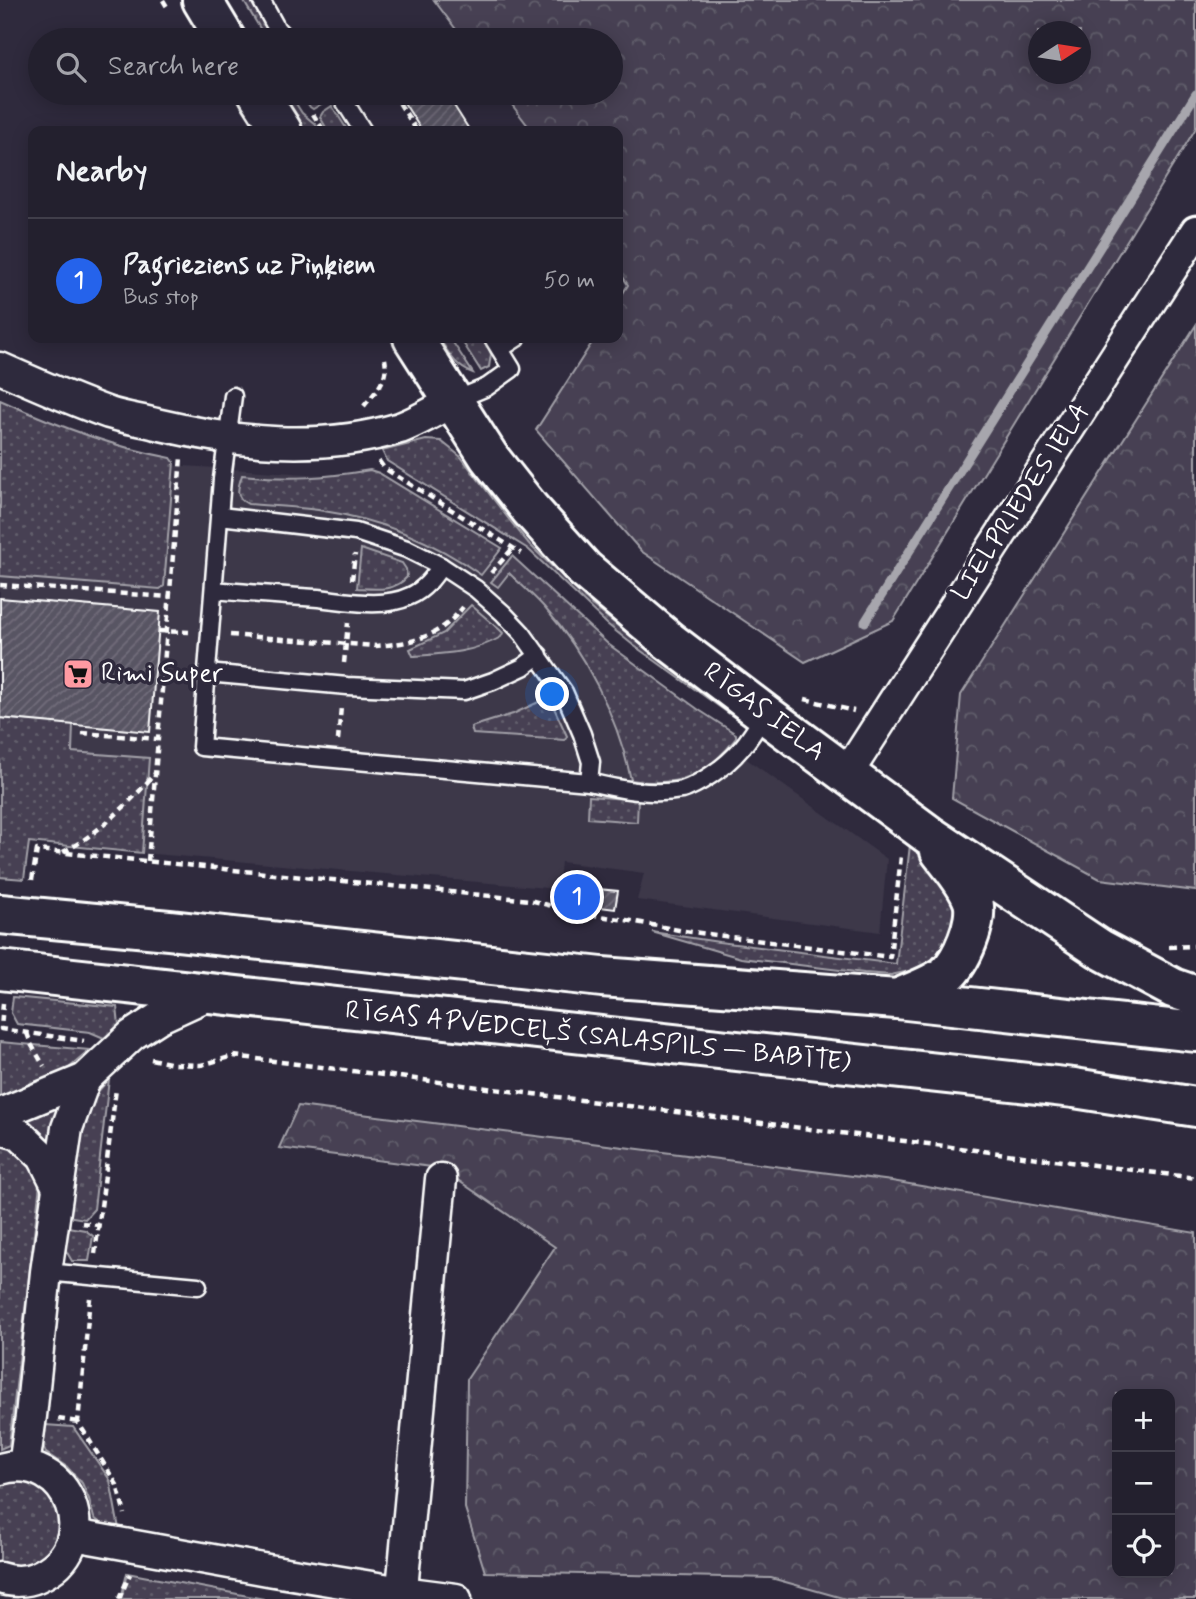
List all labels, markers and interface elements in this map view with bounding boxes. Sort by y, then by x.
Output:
north arrow [1028,21,1091,84]
search box [28,28,623,105]
icon: search [52,48,90,86]
text: Search here [108,50,239,84]
text: Nearby [56,152,147,191]
text: Pagrieziens uz Piņķiem [123,249,376,283]
text: 1 [74,266,84,296]
text: 50 m [544,266,595,296]
text: Bus stop [123,283,199,313]
street label: LIELPRIEDES IELA [944,397,1098,607]
street label: RĪGAS IELA [696,655,832,769]
supermarket icon: Rimi Super [61,657,95,691]
place label: Rimi Super [101,657,223,691]
your location [535,677,569,711]
pin: 1 [554,871,600,923]
street label: RĪGAS APVEDCEĻŠ (SALASPILS — BABĪTE) [344,994,852,1080]
map controls [1112,1389,1175,1578]
button: + [1112,1389,1175,1452]
button: − [1112,1452,1175,1515]
button: locate [1112,1515,1175,1578]

